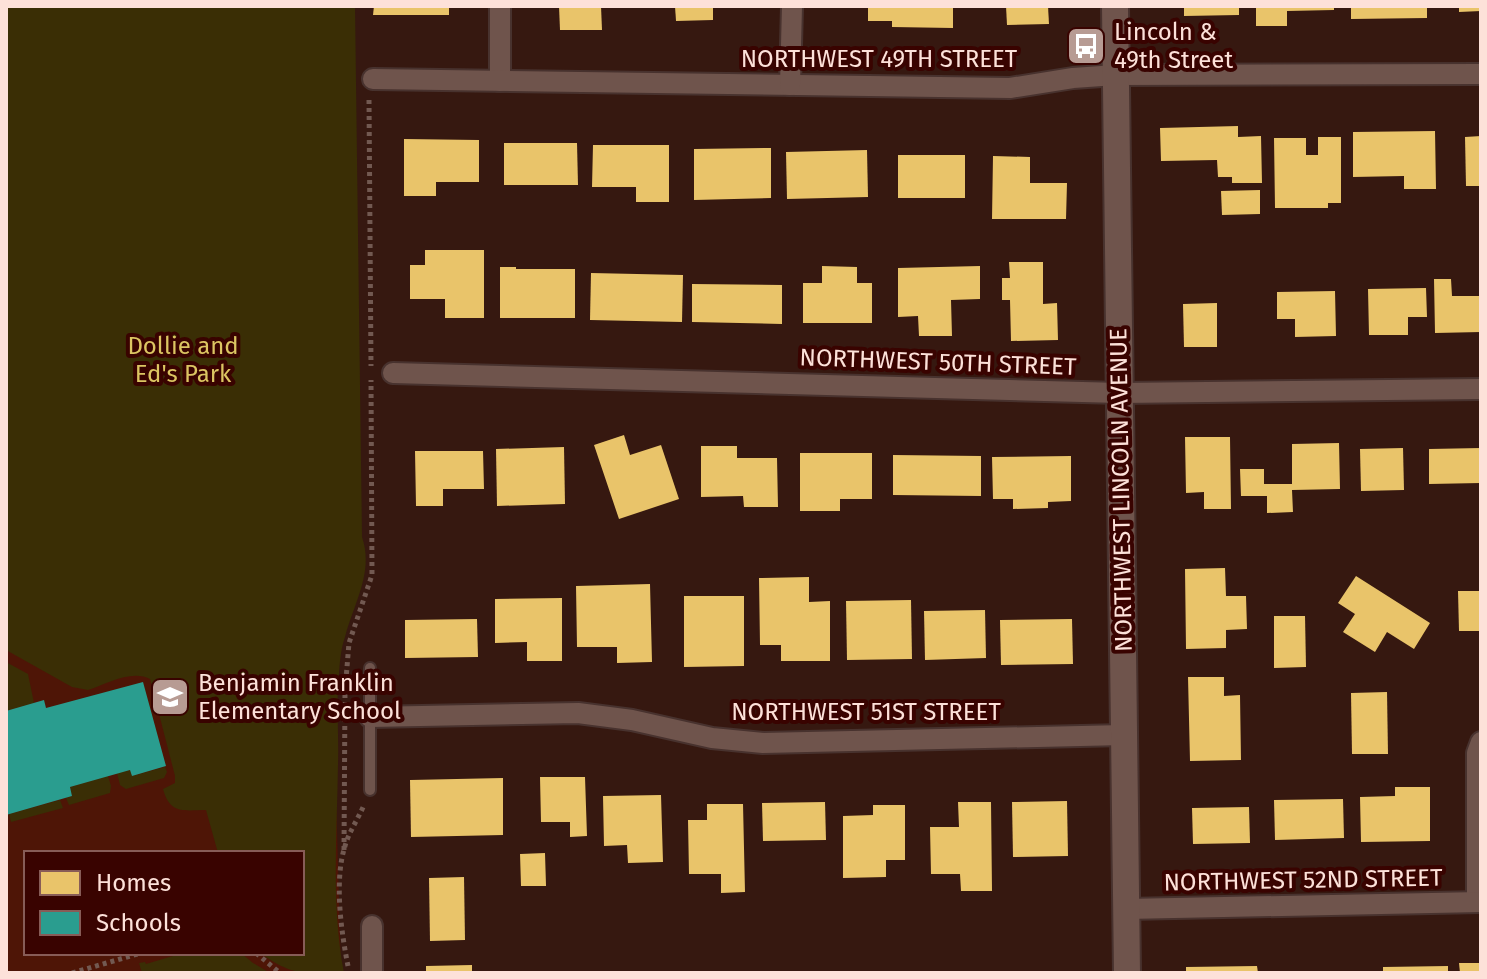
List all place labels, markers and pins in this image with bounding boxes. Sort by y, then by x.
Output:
place label: Lincoln & 49th Street [1114,18,1233,74]
bus stop icon: Lincoln & 49th Street [1065,25,1107,67]
place label: Benjamin Franklin Elementary School [198,669,401,725]
school or university icon: Benjamin Franklin Elementary School [149,676,191,718]

